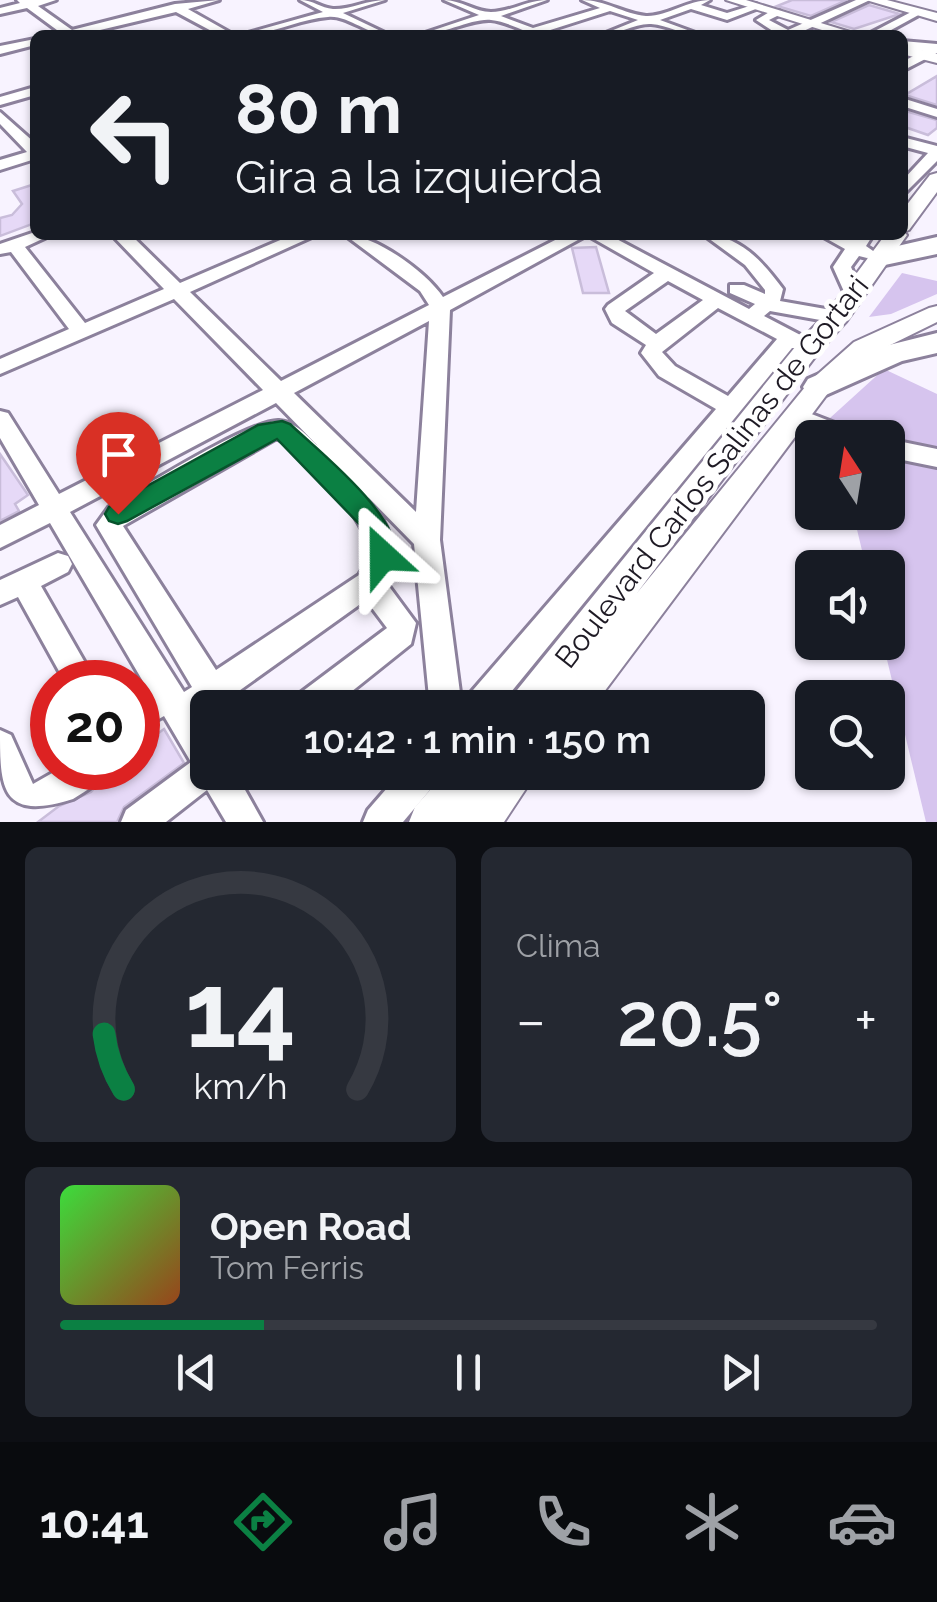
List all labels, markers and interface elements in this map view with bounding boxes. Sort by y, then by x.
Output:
text: 80 m [235,67,402,149]
icon: left [70,70,200,200]
text: Gira a la izquierda [235,151,603,204]
street label: Boulevard Carlos Salinas de Gortari [548,269,875,675]
pin [76,412,161,515]
north arrow [795,420,905,530]
map controls [795,420,905,790]
icon: arrive [91,427,146,482]
position arrow [331,504,435,608]
button: sound [795,550,905,660]
speed limit sign: 20 [30,660,160,790]
button: search [795,680,905,790]
text: 10:42 · 1 min · 150 m [304,717,651,762]
text: Clima [516,927,600,964]
text: 14 [185,949,296,1071]
text: 20.5° [617,975,783,1064]
text: − [516,988,546,1053]
text: + [854,988,877,1053]
text: km/h [193,1065,288,1107]
text: Open Road [210,1204,411,1249]
text: Tom Ferris [210,1249,364,1286]
icon: previous [169,1345,224,1400]
icon: pause [441,1345,496,1400]
icon: next [713,1345,768,1400]
icon: directions [228,1487,298,1557]
icon: music [378,1487,448,1557]
icon: phone [528,1487,598,1557]
icon: climate [677,1487,747,1557]
icon: car [827,1487,897,1557]
text: 10:41 [40,1496,149,1549]

